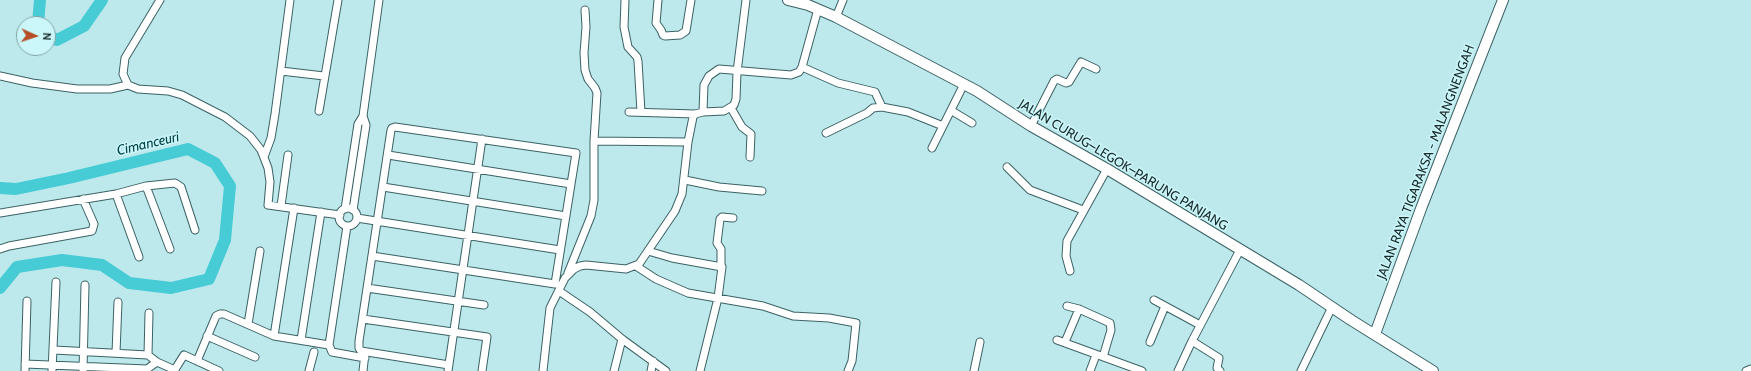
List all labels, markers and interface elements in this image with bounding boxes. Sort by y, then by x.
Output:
north arrow [16,16,56,56]
text: N [40,32,54,41]
street label: JALAN RAYA TIGARAKSA - MALANGNENGAH [1374,43,1478,281]
street label: JALAN CURUG–LEGOK–PARUNG PANJANG [1016,96,1230,234]
water label: Cimanceuri [115,129,181,159]

